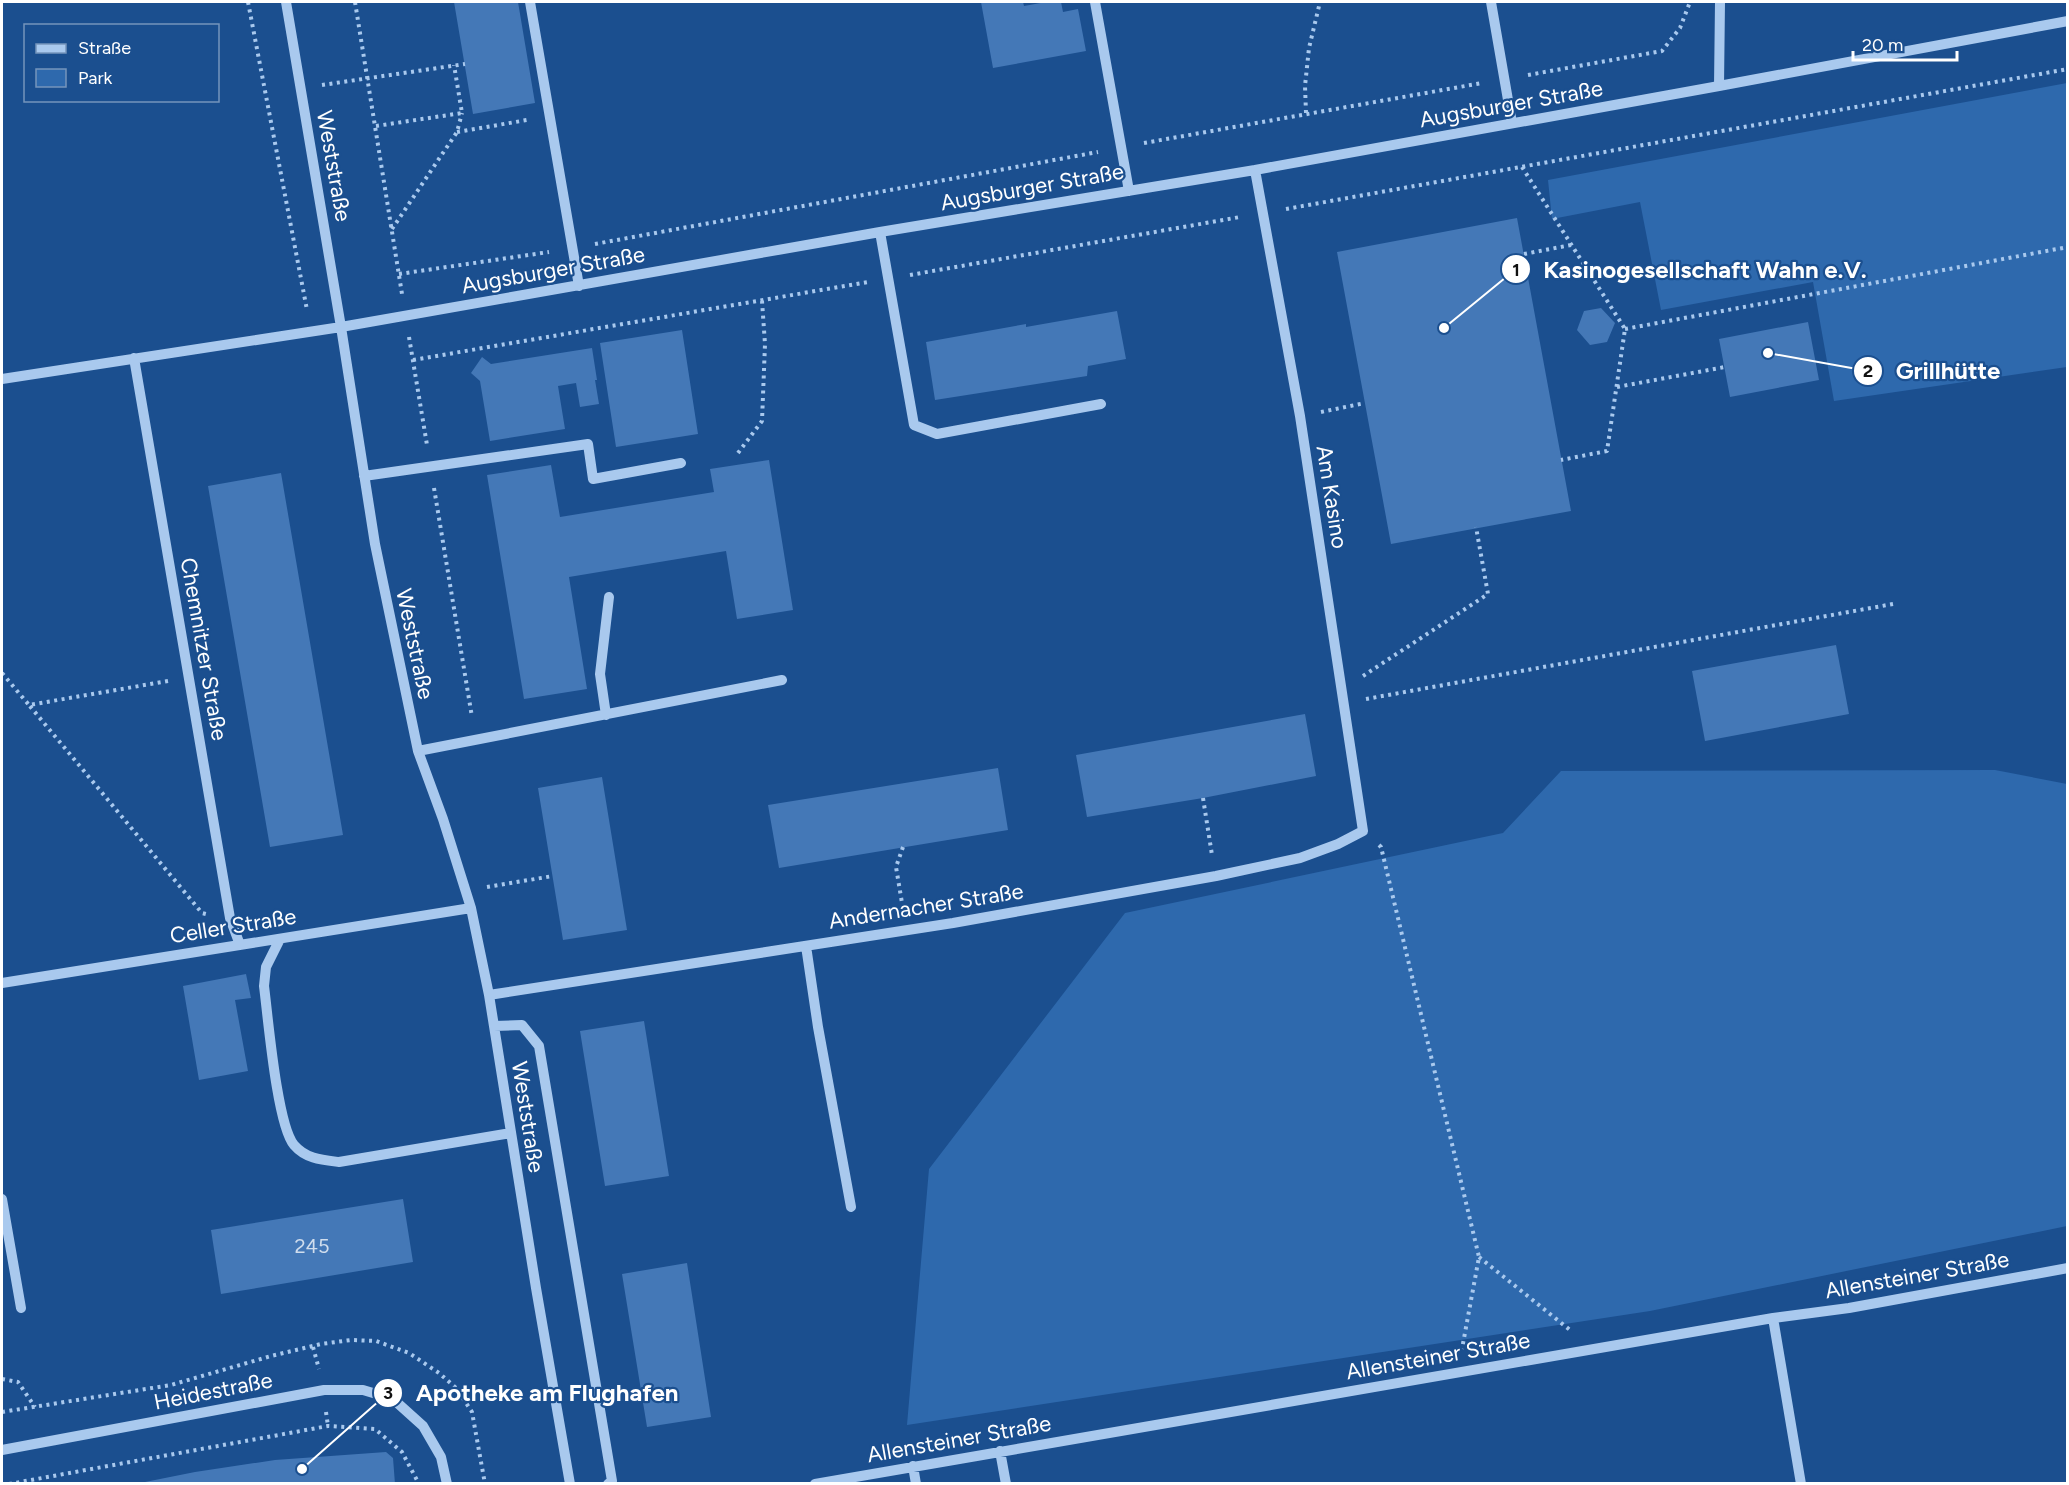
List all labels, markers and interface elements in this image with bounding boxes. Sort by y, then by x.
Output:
legend [24,24,219,102]
scale bar [1853,24,1956,62]
text: 20 m [1862,34,1903,56]
text: Straße [78,37,131,59]
text: Park [78,67,113,89]
street label: Augsburger Straße [1417,75,1605,133]
street label: Weststraße [311,108,357,224]
street label: Augsburger Straße [938,158,1126,216]
street label: Augsburger Straße [459,241,647,299]
callout: Kasinogesellschaft Wahn e.V. [1501,248,1878,290]
text: Kasinogesellschaft Wahn e.V. [1543,255,1867,284]
text: 1 [1512,259,1520,281]
callout: Grillhütte [1853,350,2012,392]
text: Grillhütte [1896,356,2000,385]
text: 2 [1863,360,1873,382]
street label: Am Kasino [1311,444,1353,550]
street label: Chemnitzer Straße [175,555,233,743]
street label: Weststraße [390,586,440,702]
street label: Andernacher Straße [827,877,1025,935]
street label: Celler Straße [168,903,298,949]
street label: Weststraße [506,1059,550,1175]
house number: 245 [294,1234,330,1258]
street label: Allensteiner Straße [1823,1246,2011,1304]
street label: Allensteiner Straße [1344,1327,1532,1385]
street label: Heidestraße [151,1366,275,1416]
callout: Apotheke am Flughafen [373,1372,690,1414]
text: Apotheke am Flughafen [416,1378,678,1407]
text: 3 [383,1382,393,1404]
street label: Allensteiner Straße [865,1410,1053,1468]

